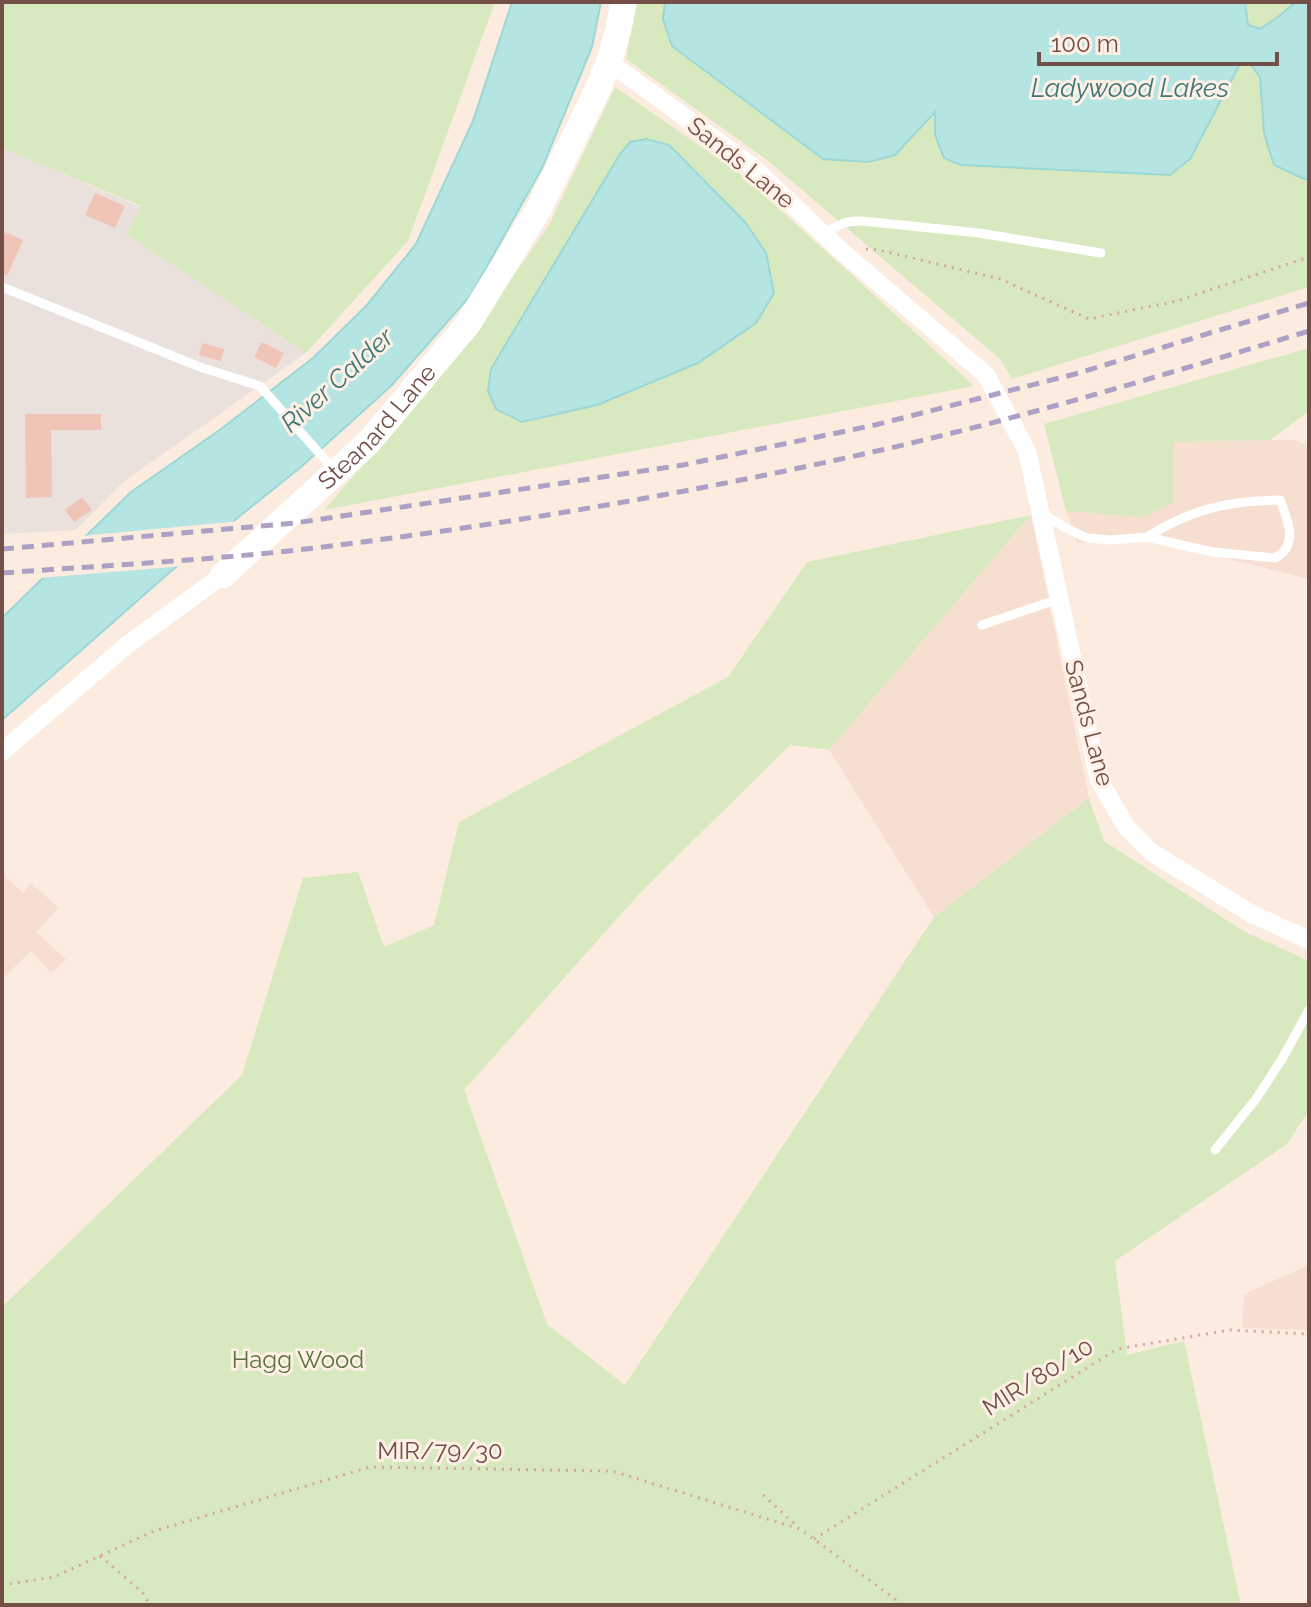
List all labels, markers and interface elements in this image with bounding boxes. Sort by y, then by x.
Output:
scale bar [1039,16,1277,66]
text: 100 m [1051,29,1119,58]
water label: Ladywood Lakes [1031,73,1229,103]
street label: Sands Lane [682,111,801,215]
water label: River Calder [275,321,400,438]
street label: Steanard Lane [312,358,442,495]
street label: Sands Lane [1059,657,1120,789]
street label: MIR/80/10 [977,1331,1098,1422]
park label: Hagg Wood [232,1345,364,1374]
street label: MIR/79/30 [377,1436,503,1465]

